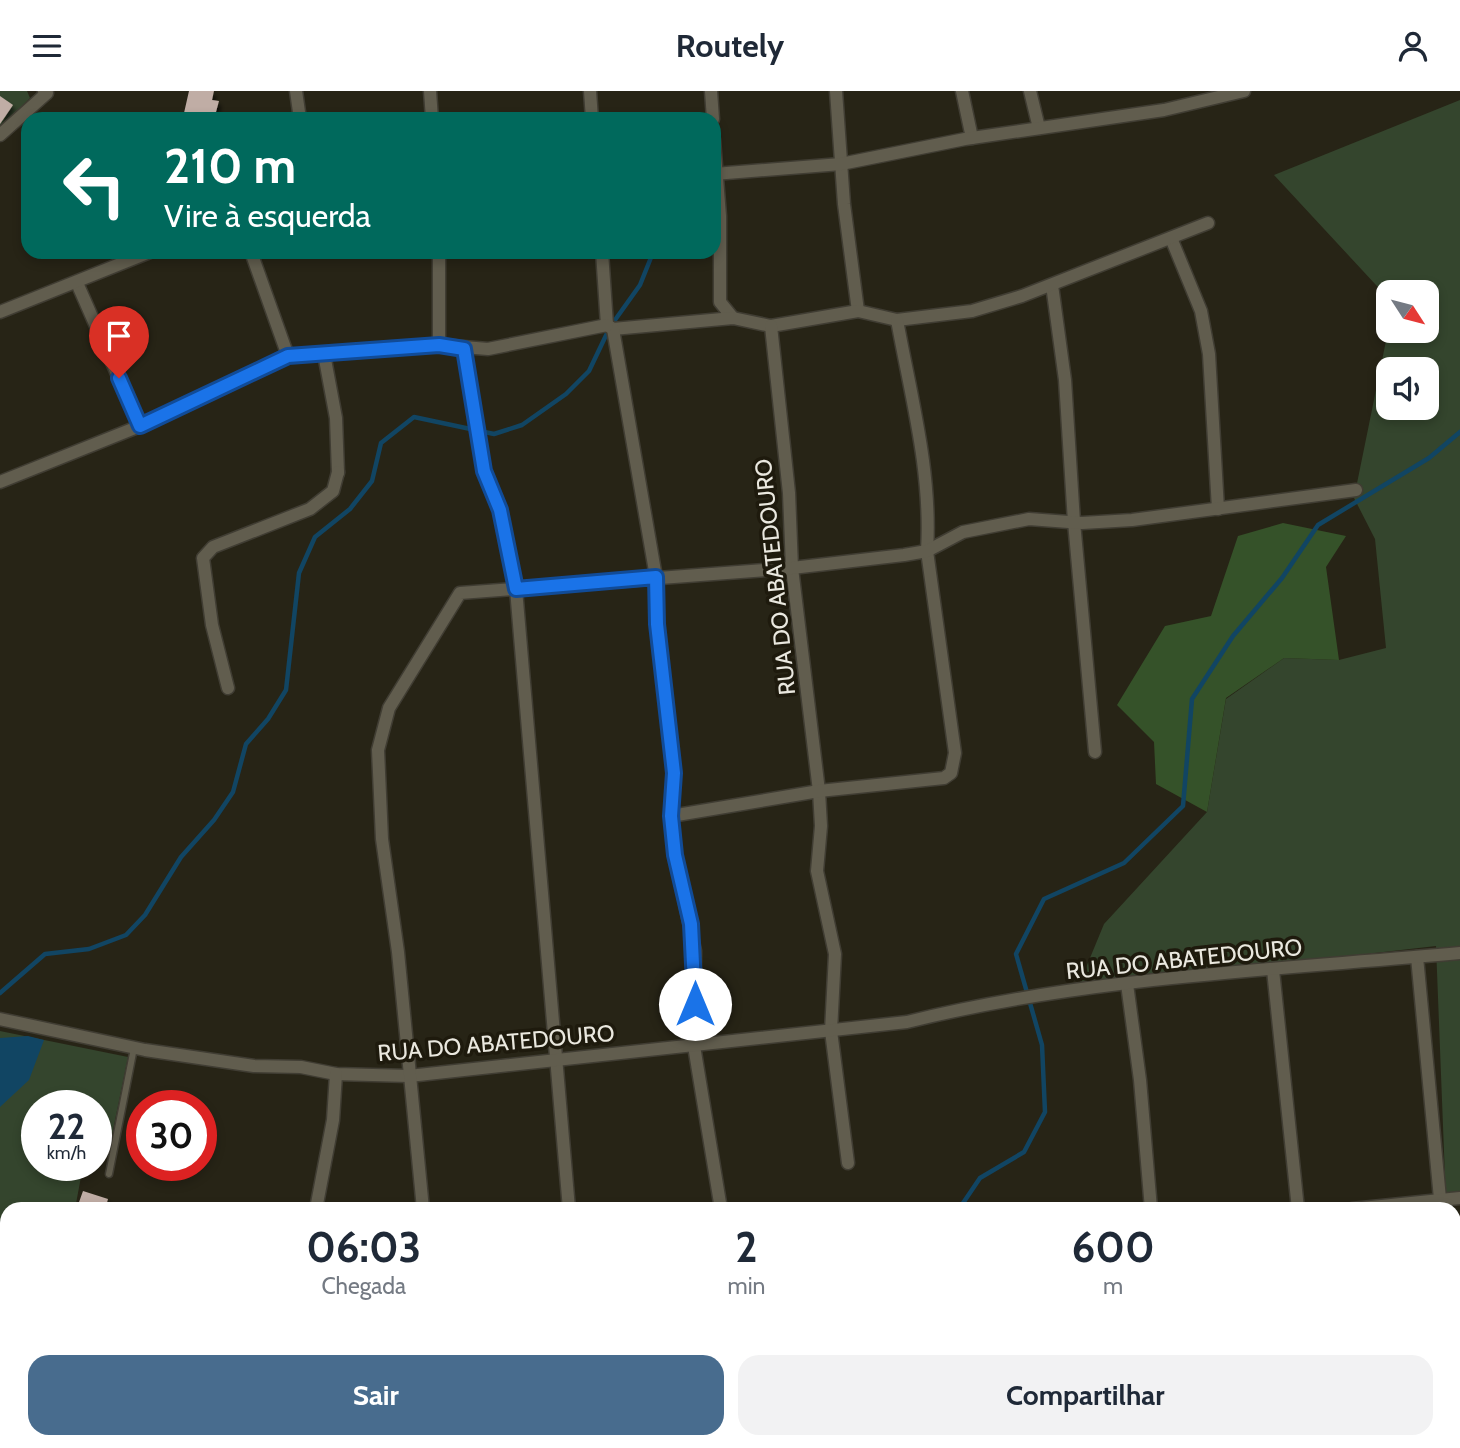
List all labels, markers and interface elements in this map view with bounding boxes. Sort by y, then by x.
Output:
text: Routely [676,26,784,65]
icon: menu [28,27,66,65]
icon: person [1394,27,1432,65]
text: 210 m [164,136,296,195]
icon: left [49,140,140,231]
text: Vire à esquerda [164,196,371,235]
north arrow [1376,280,1438,343]
map controls [1376,280,1439,420]
pin [89,306,149,378]
icon: arrive [100,317,138,355]
button: sound [1376,357,1439,420]
street label: RUA DO ABATEDOURO [749,457,801,697]
street label: RUA DO ABATEDOURO [1064,933,1304,985]
position arrow [658,967,732,1041]
street label: RUA DO ABATEDOURO [376,1019,616,1067]
speed limit sign: 30 [126,1090,217,1181]
text: 22 [48,1105,85,1148]
text: km/h [47,1142,86,1164]
text: 06:03 [306,1221,421,1273]
text: 2 [735,1221,758,1273]
text: 600 [1072,1221,1155,1273]
text: Chegada [321,1272,406,1300]
text: min [728,1272,765,1300]
text: m [1103,1272,1123,1300]
button: Sair [28,1355,724,1435]
button: Compartilhar [738,1355,1433,1435]

